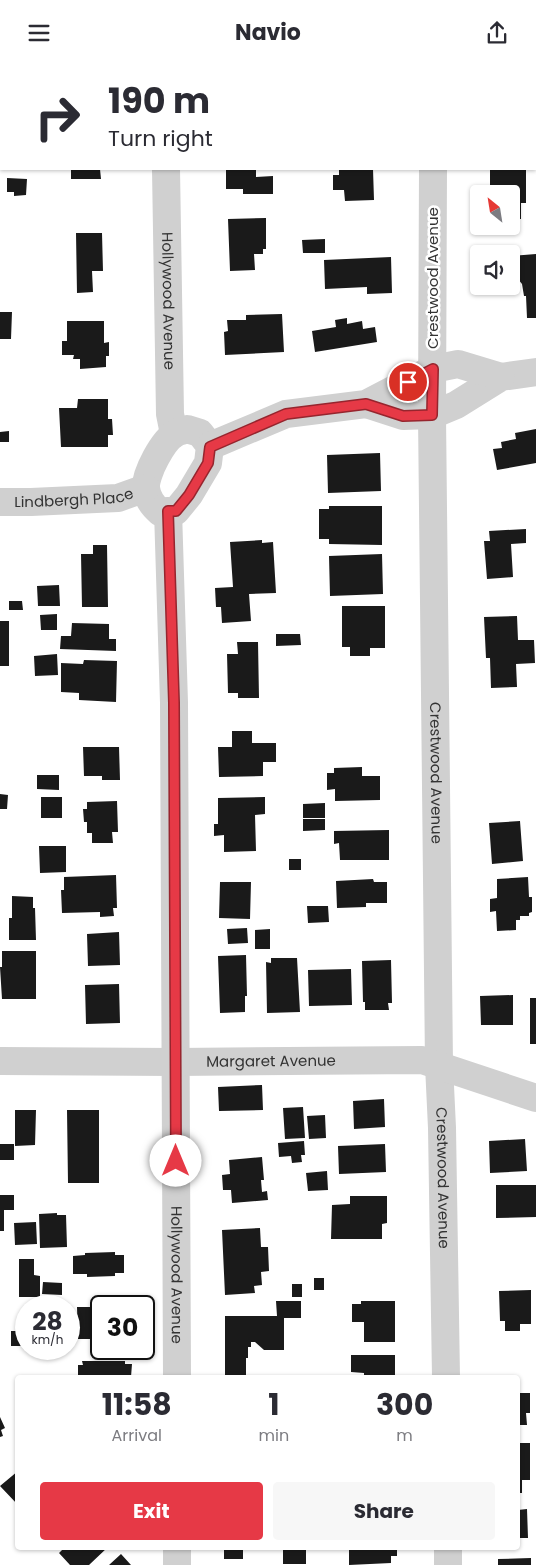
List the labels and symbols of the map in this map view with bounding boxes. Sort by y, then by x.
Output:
north arrow [470,185,520,235]
street label: Crestwood Avenue [422,207,443,349]
street label: Hollywood Avenue [157,232,180,370]
pin [387,361,429,403]
street label: Lindbergh Place [14,482,136,512]
street label: Crestwood Avenue [425,702,448,844]
street label: Margaret Avenue [206,1050,336,1072]
street label: Crestwood Avenue [431,1106,455,1249]
position arrow [149,1134,201,1186]
street label: Hollywood Avenue [166,1206,188,1344]
speed limit sign: 30 [90,1295,155,1360]

